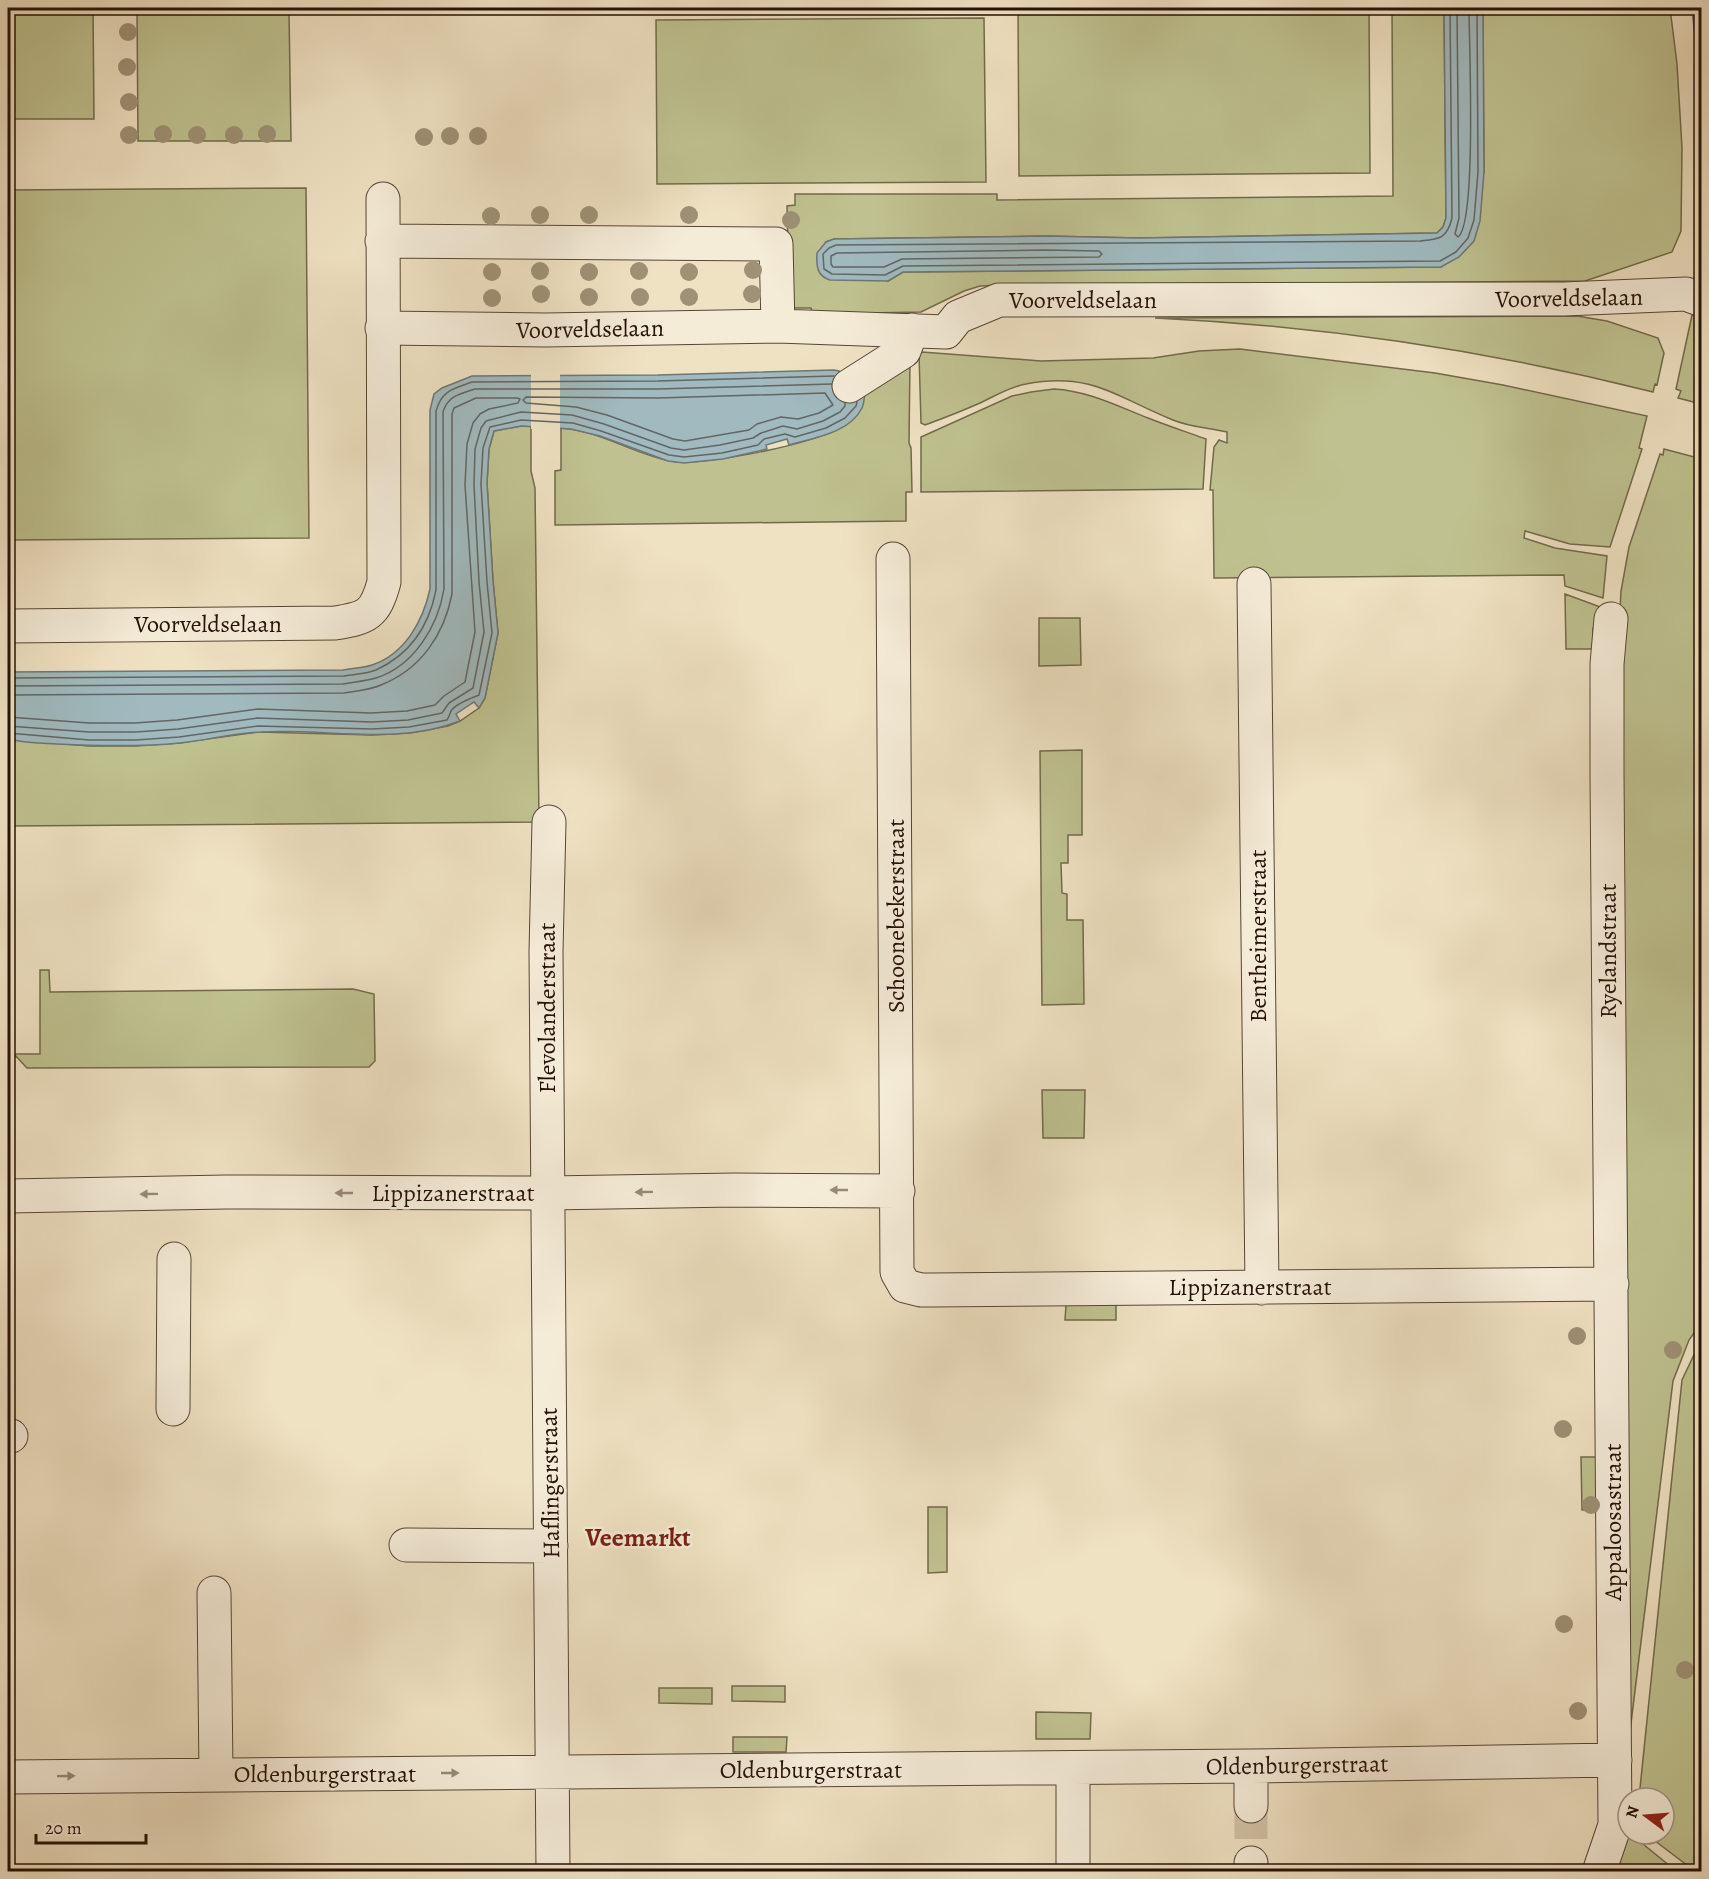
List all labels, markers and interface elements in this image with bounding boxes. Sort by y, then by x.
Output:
street label: Voorveldselaan [1494,281,1643,315]
street label: Voorveldselaan [1008,284,1157,316]
street label: Voorveldselaan [515,312,664,346]
street label: Voorveldselaan [133,608,282,640]
street label: Schoonebekerstraat [880,819,912,1013]
street label: Bentheimerstraat [1242,849,1274,1022]
street label: Ryelandstraat [1592,883,1624,1019]
street label: Flevolanderstraat [531,922,563,1093]
street label: Lippizanerstraat [371,1177,535,1209]
one-way arrow [830,1185,849,1195]
one-way arrow [635,1187,654,1196]
one-way arrow [335,1188,354,1198]
one-way arrow [140,1189,159,1198]
street label: Lippizanerstraat [1168,1271,1332,1303]
street label: Haflingerstraat [533,1407,567,1559]
street label: Appaloosastraat [1597,1443,1629,1602]
district label: Veemarkt [584,1520,691,1555]
street label: Oldenburgerstraat [1206,1747,1389,1783]
street label: Oldenburgerstraat [720,1754,902,1786]
street label: Oldenburgerstraat [234,1758,416,1790]
one-way arrow [440,1768,459,1778]
one-way arrow [56,1771,75,1781]
north arrow [1616,1786,1676,1846]
text: N [1620,1803,1645,1821]
scale bar [36,1807,146,1845]
text: 20 m [45,1816,82,1840]

